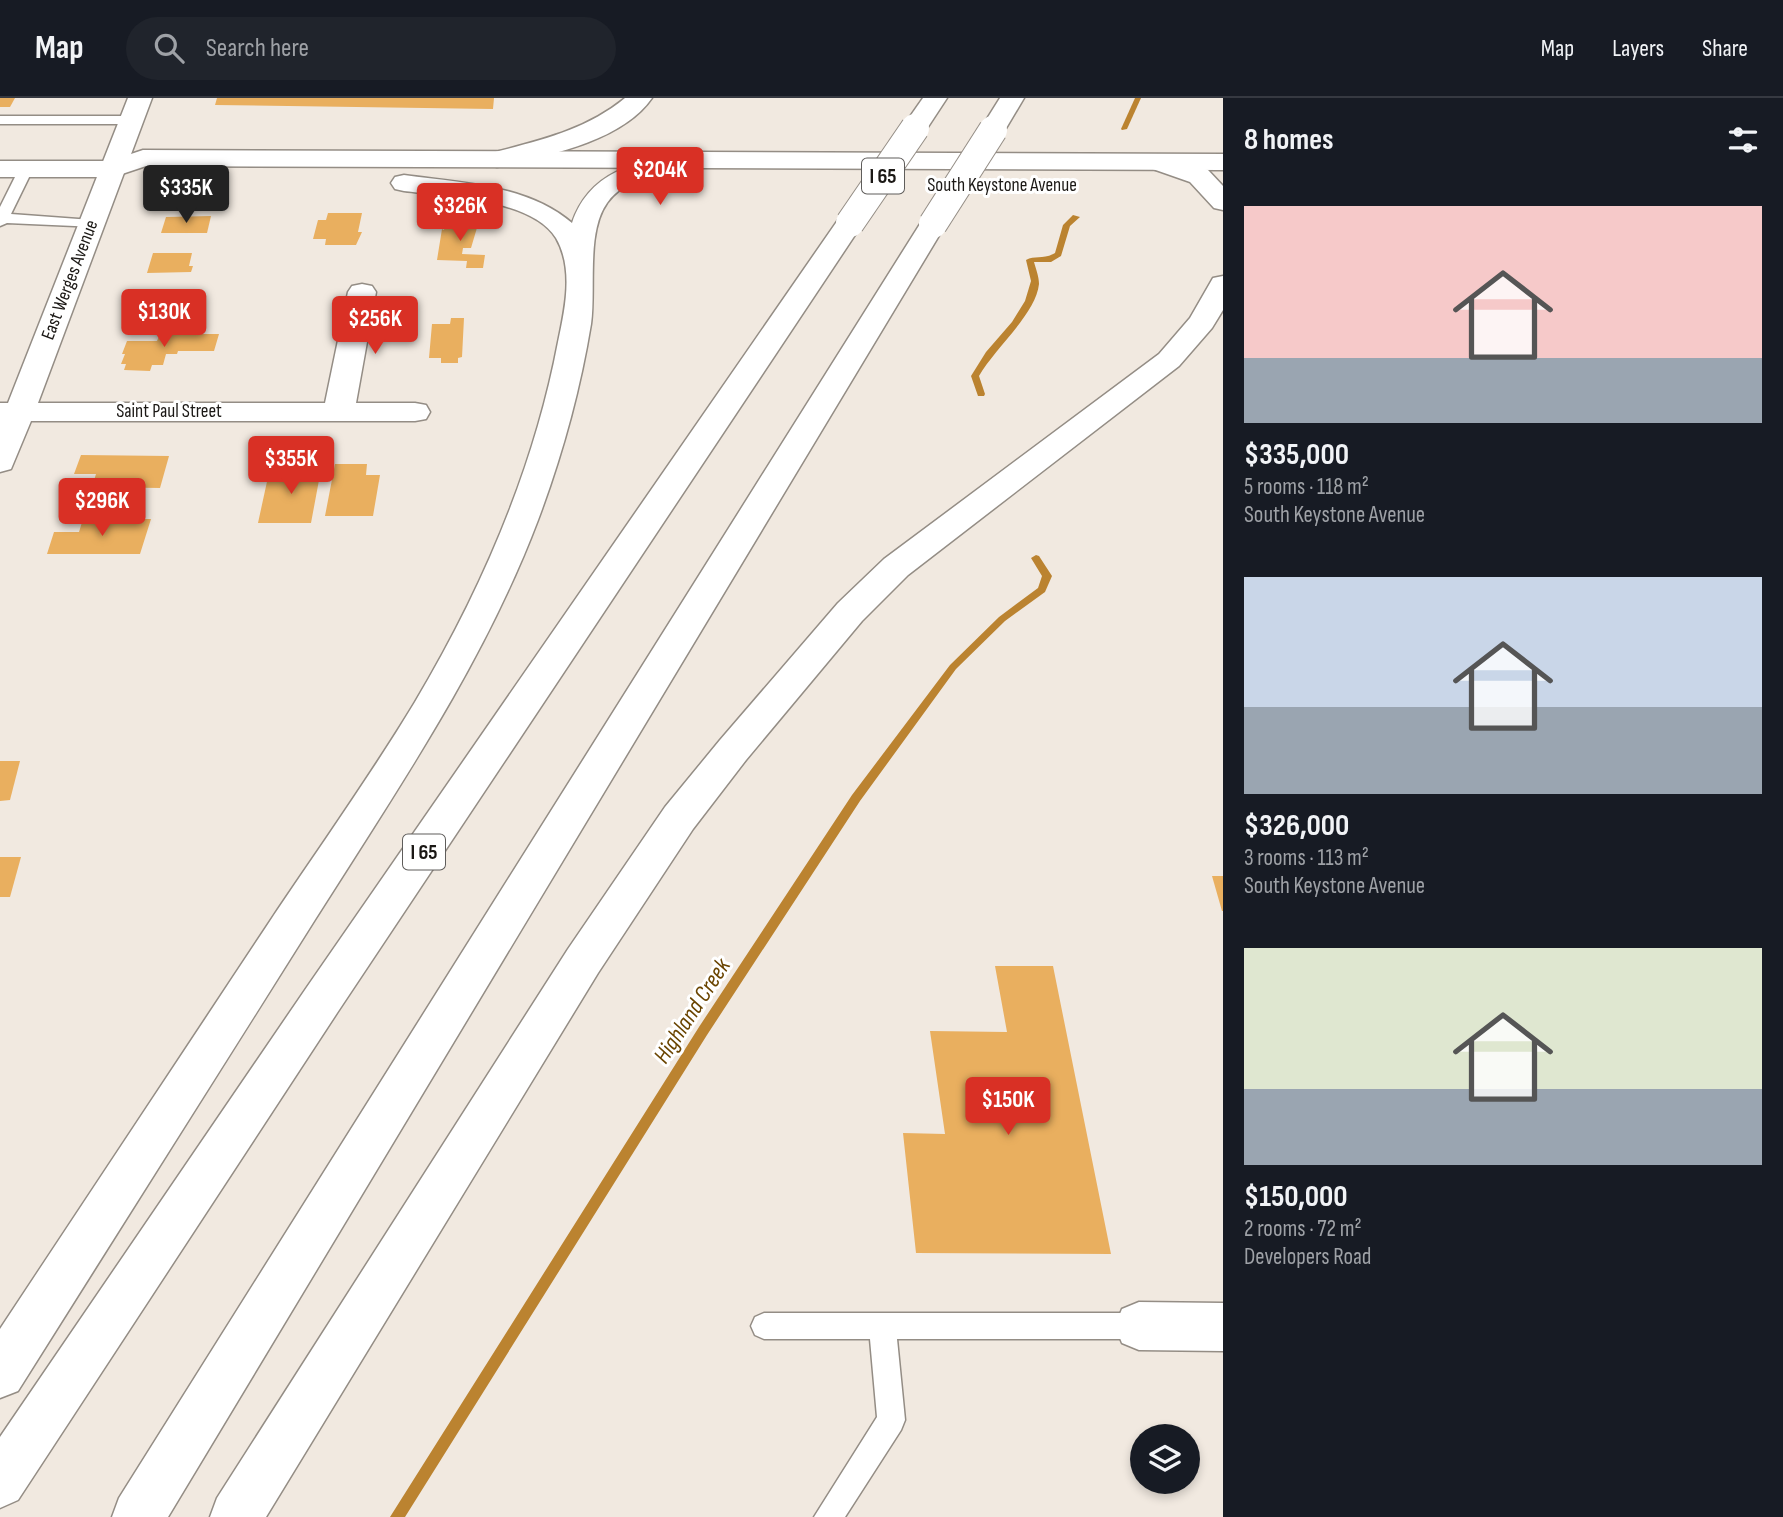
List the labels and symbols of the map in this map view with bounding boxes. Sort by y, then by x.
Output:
pin: $204K [611,148,709,207]
road number: I 65 [862,158,904,194]
pin: $335K [137,166,235,225]
street label: South Keystone Avenue [927,174,1077,197]
pin: $326K [411,184,509,243]
street label: East Werges Avenue [37,217,103,343]
pin: $130K [115,289,213,349]
pin: $256K [326,296,424,356]
street label: Saint Paul Street [116,400,222,423]
pin: $355K [242,436,340,496]
pin: $296K [53,478,151,538]
road number: I 65 [403,834,445,870]
water label: Highland Creek [647,952,737,1069]
pin: $150K [959,1077,1057,1137]

